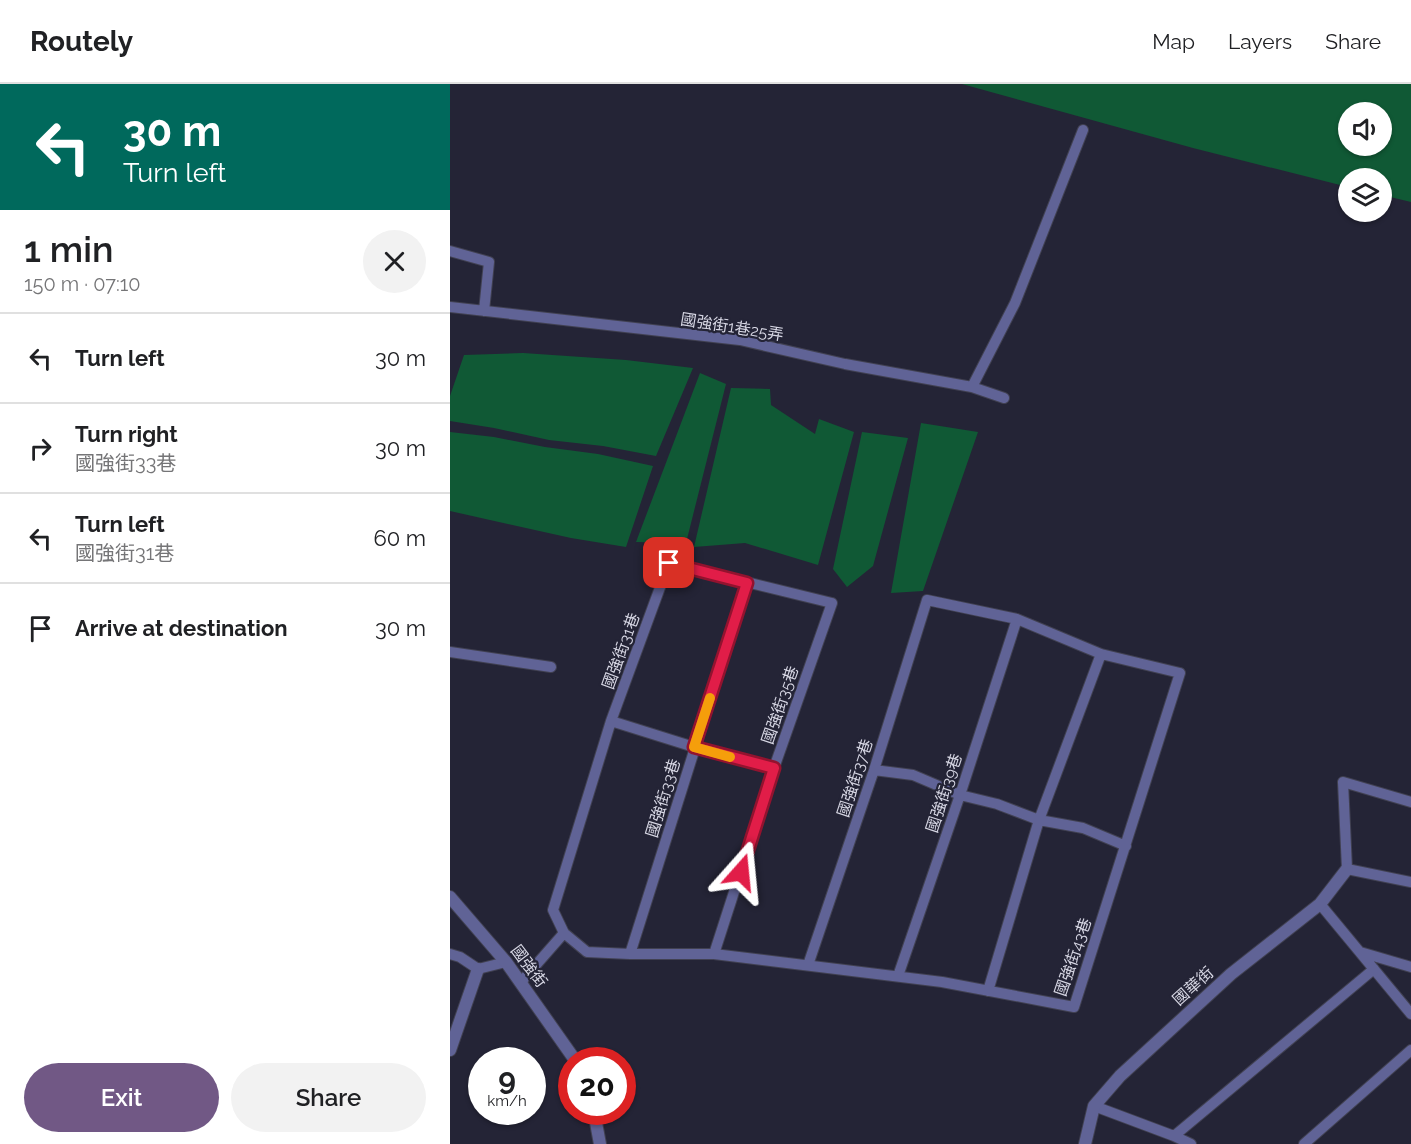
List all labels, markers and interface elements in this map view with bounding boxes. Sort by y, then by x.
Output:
text: Routely [30,25,133,58]
text: Map [1152,29,1195,54]
text: Layers [1228,29,1292,54]
text: Share [1325,29,1381,54]
map controls [1338,102,1392,222]
button: sound [1338,102,1392,156]
text: 30 m [123,107,221,156]
icon: left [24,108,102,186]
text: Turn left [123,157,226,188]
button: layers [1338,168,1392,222]
text: 1 min [24,228,113,270]
button: close [363,230,426,293]
text: 150 m · 07:10 [24,272,141,296]
street label: 國強街1巷25弄 [679,309,785,345]
icon: left [24,342,57,375]
text: Turn left [75,345,165,371]
text: 30 m [375,345,426,371]
text: Turn right [75,421,178,447]
icon: right [24,432,57,465]
text: 30 m [375,435,426,461]
text: 國強街33巷 [75,451,176,475]
text: Turn left [75,511,165,537]
icon: left [24,522,57,555]
text: 60 m [373,525,426,551]
pin [643,537,694,588]
text: 國強街31巷 [75,541,174,565]
icon: arrive [652,546,685,579]
street label: 國強街31巷 [598,610,644,692]
icon: arrive [24,612,57,645]
text: Arrive at destination [75,615,288,641]
text: 30 m [375,615,426,641]
street label: 國強街35巷 [758,663,802,747]
street label: 國強街37巷 [833,737,877,819]
street label: 國強街39巷 [922,751,966,835]
street label: 國強街33巷 [642,756,684,840]
position arrow [709,840,773,904]
street label: 國強街43巷 [1051,915,1095,999]
street label: 國強街 [507,941,551,991]
street label: 國華街 [1169,963,1217,1009]
speed limit sign: 20 [558,1047,636,1125]
text: 9 [498,1061,516,1096]
button: Exit [24,1063,219,1132]
button: Share [231,1063,426,1132]
text: km/h [487,1092,527,1110]

